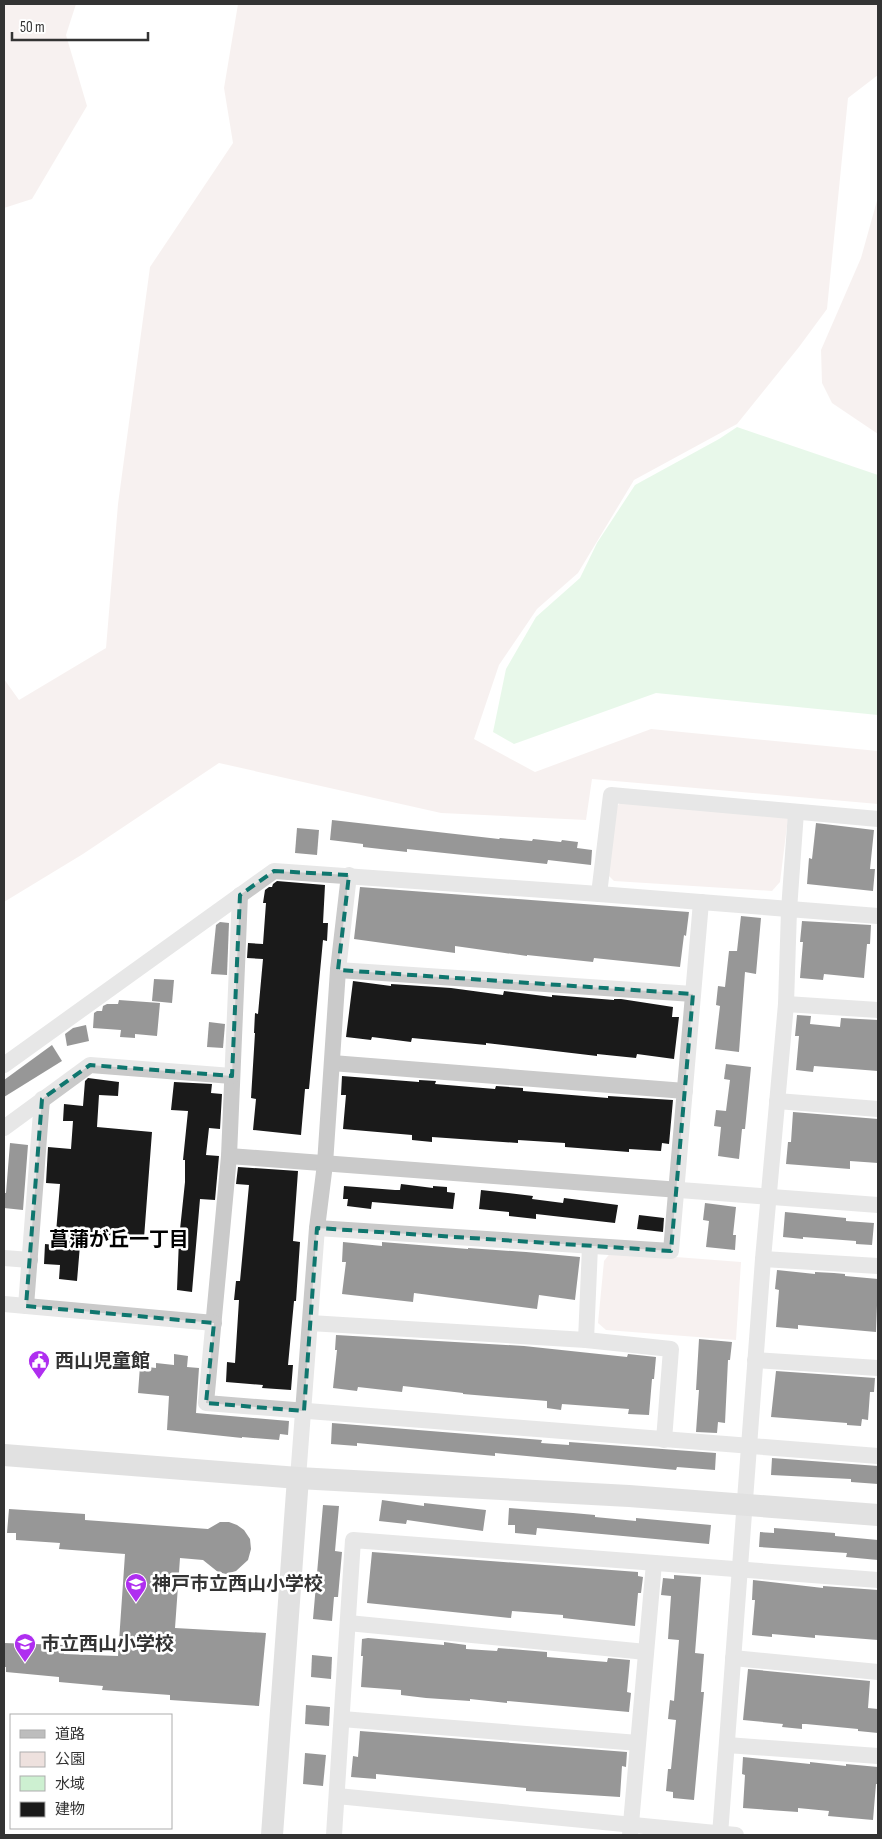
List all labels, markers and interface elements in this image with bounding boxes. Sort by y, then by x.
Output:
scale bar [12,10,149,42]
text: 50 m [20,18,45,37]
district label: 菖蒲が丘一丁目 [49,1228,189,1252]
public building icon: 西山児童館 [27,1349,51,1380]
place label: 西山児童館 [55,1350,150,1373]
school or university icon: 神戸市立西山小学校 [124,1572,148,1603]
place label: 神戸市立西山小学校 [152,1573,323,1596]
school or university icon: 市立西山小学校 [13,1632,37,1663]
place label: 市立西山小学校 [41,1633,174,1656]
legend [10,1714,172,1829]
text: 道路 [55,1725,85,1744]
text: 公園 [55,1750,85,1769]
text: 水域 [55,1775,85,1794]
text: 建物 [55,1800,85,1819]

